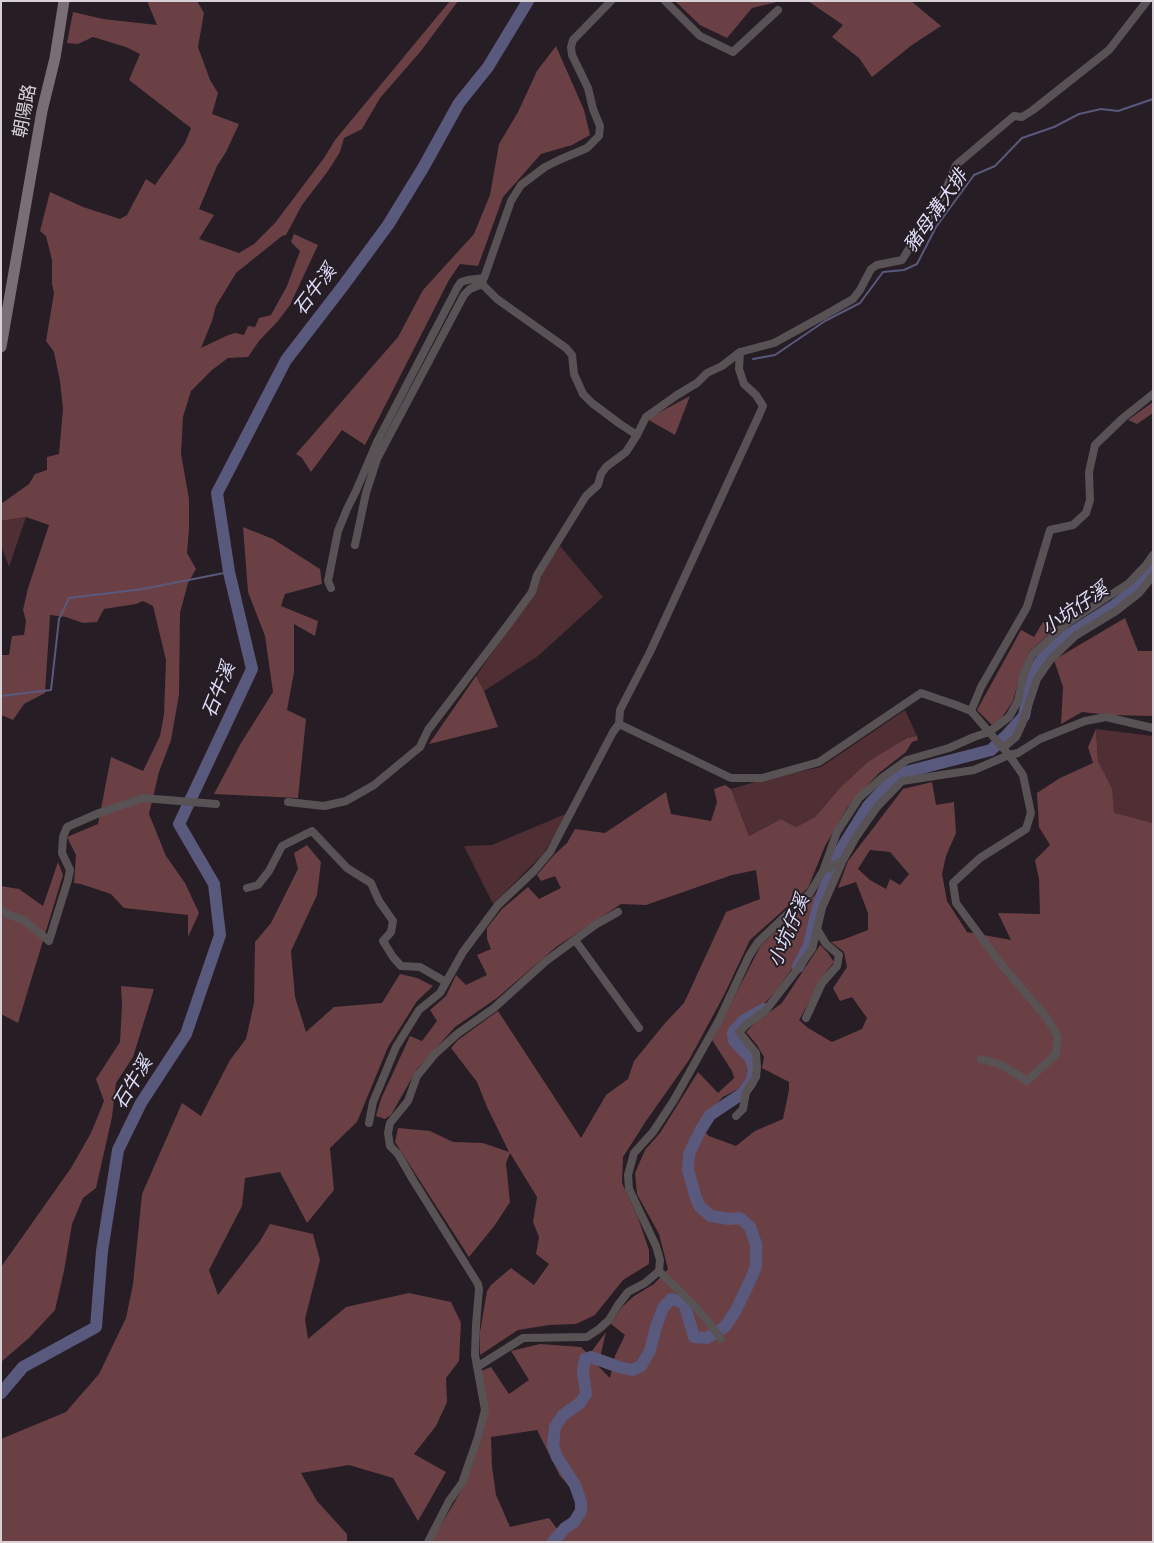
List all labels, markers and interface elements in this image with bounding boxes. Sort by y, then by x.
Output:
street label: 朝陽路 [9,82,41,140]
water label: 豬母溝大排 [899,166,973,256]
water label: 石牛溪 [289,260,341,320]
water label: 小坑仔溪 [1037,578,1113,640]
water label: 石牛溪 [198,659,240,721]
water label: 小坑仔溪 [764,892,814,970]
water label: 石牛溪 [109,1053,157,1113]

